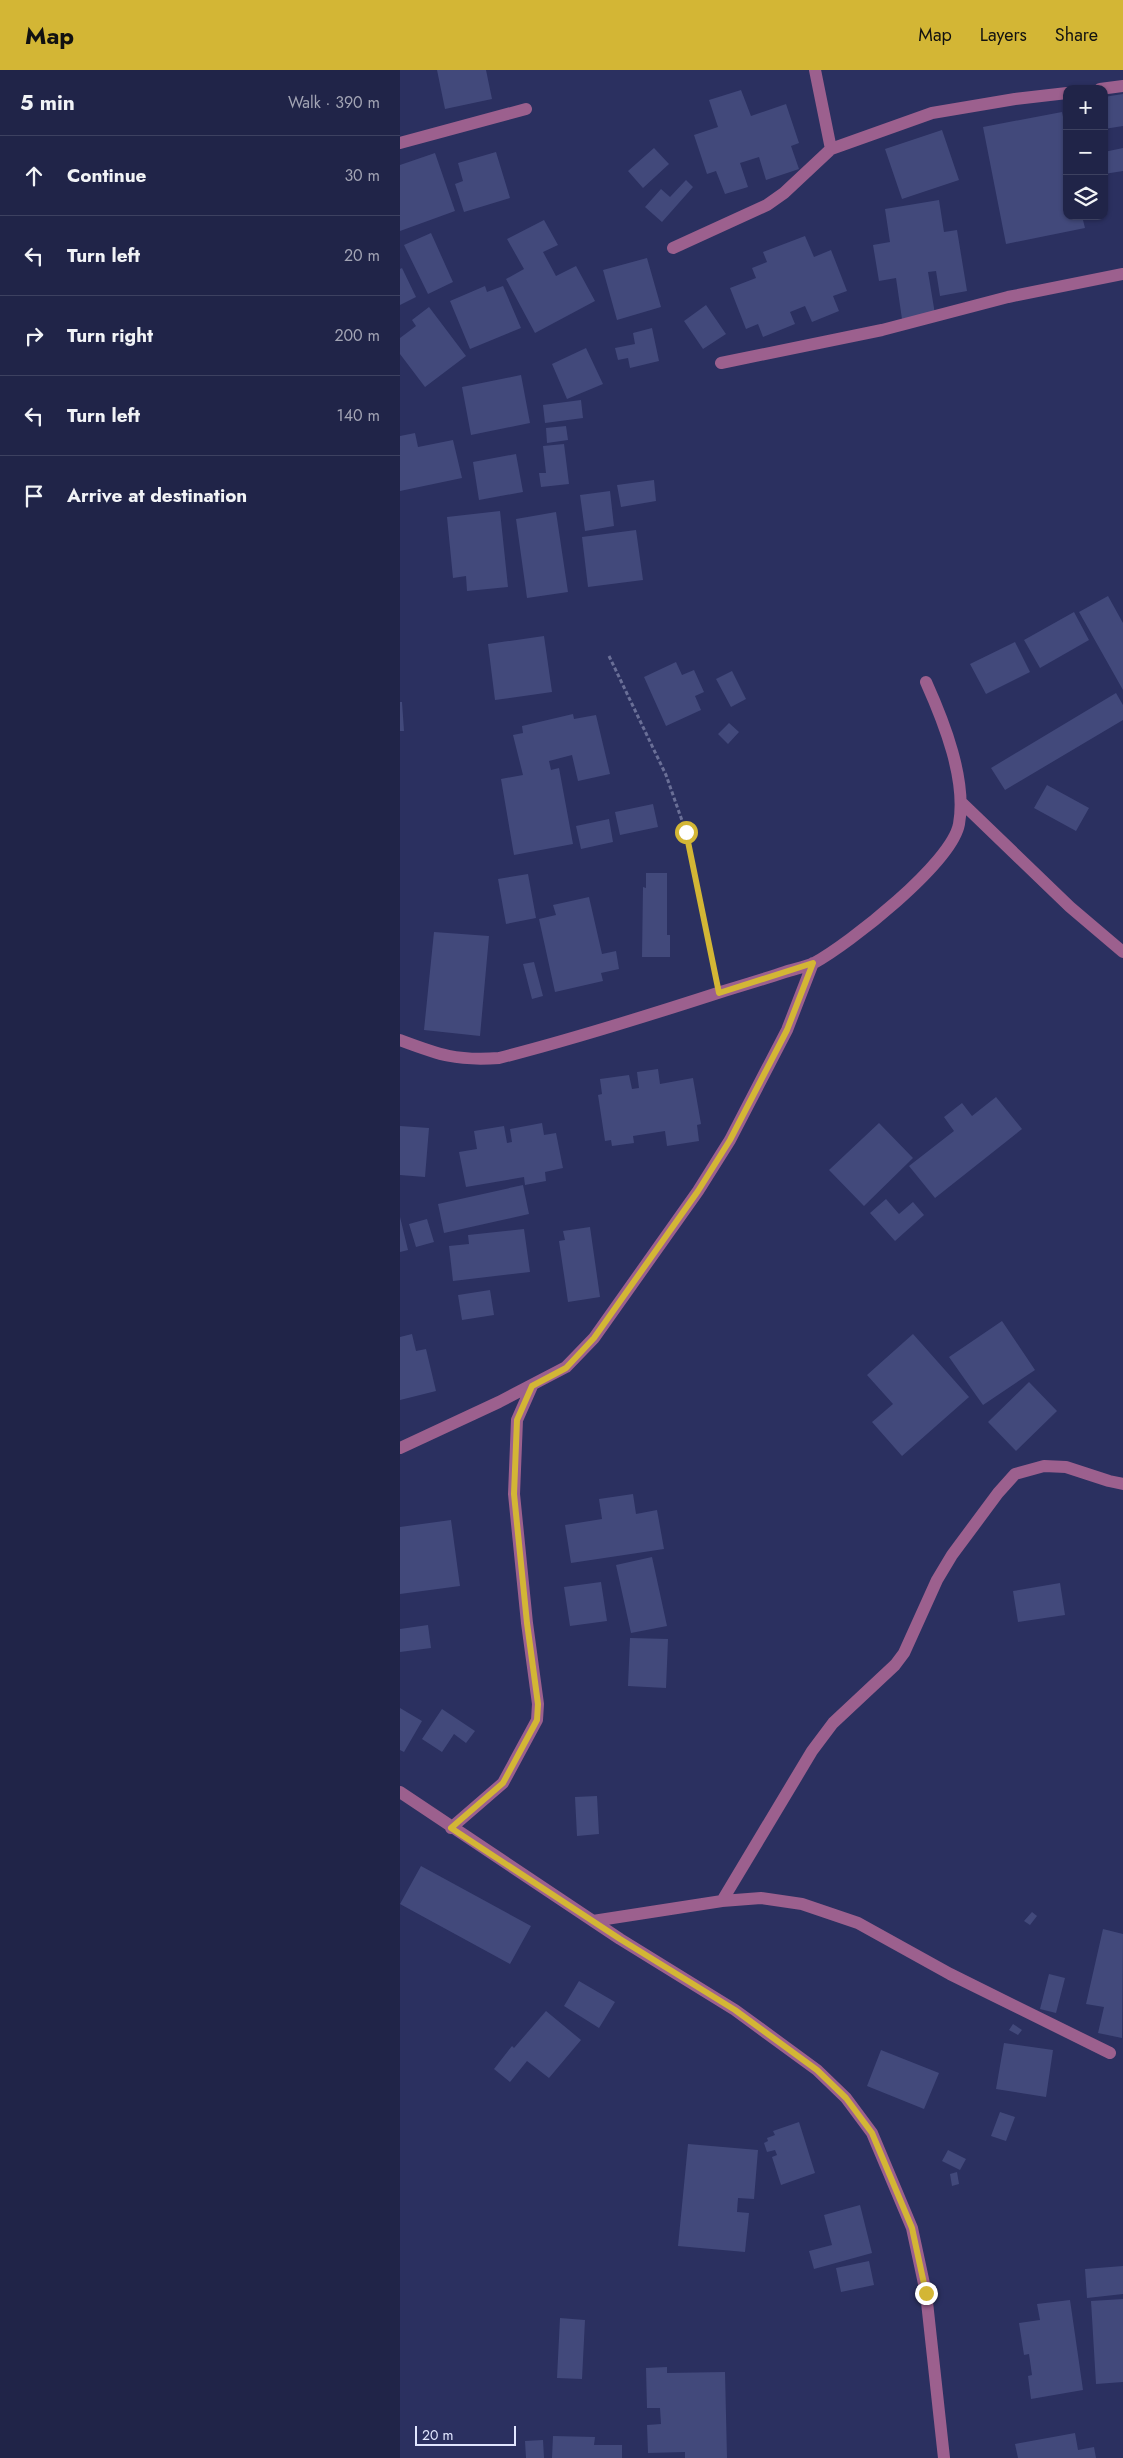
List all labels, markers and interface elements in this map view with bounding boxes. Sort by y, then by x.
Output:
text: Map [25,18,74,53]
text: Map [918,22,952,48]
text: Layers [980,22,1027,48]
text: Share [1055,22,1098,48]
map controls [1063,85,1108,220]
button: + [1063,85,1108,130]
text: 5 min [20,88,75,118]
text: Walk · 390 m [288,91,380,114]
button: − [1063,130,1108,175]
icon: ahead [20,162,48,190]
text: Continue [67,162,146,189]
text: 30 m [344,164,380,187]
button: layers [1063,175,1108,220]
icon: left [20,242,48,270]
text: Turn left [67,242,140,269]
text: 20 m [344,244,380,267]
icon: right [20,322,48,350]
text: Turn right [67,322,153,349]
text: 200 m [334,324,380,347]
icon: left [20,402,48,430]
text: Turn left [67,402,140,429]
text: 140 m [337,404,380,427]
icon: arrive [20,482,48,510]
text: Arrive at destination [67,482,247,509]
route start [675,821,698,844]
route end [915,2282,938,2305]
scale bar [415,2423,516,2446]
text: 20 m [422,2425,454,2445]

